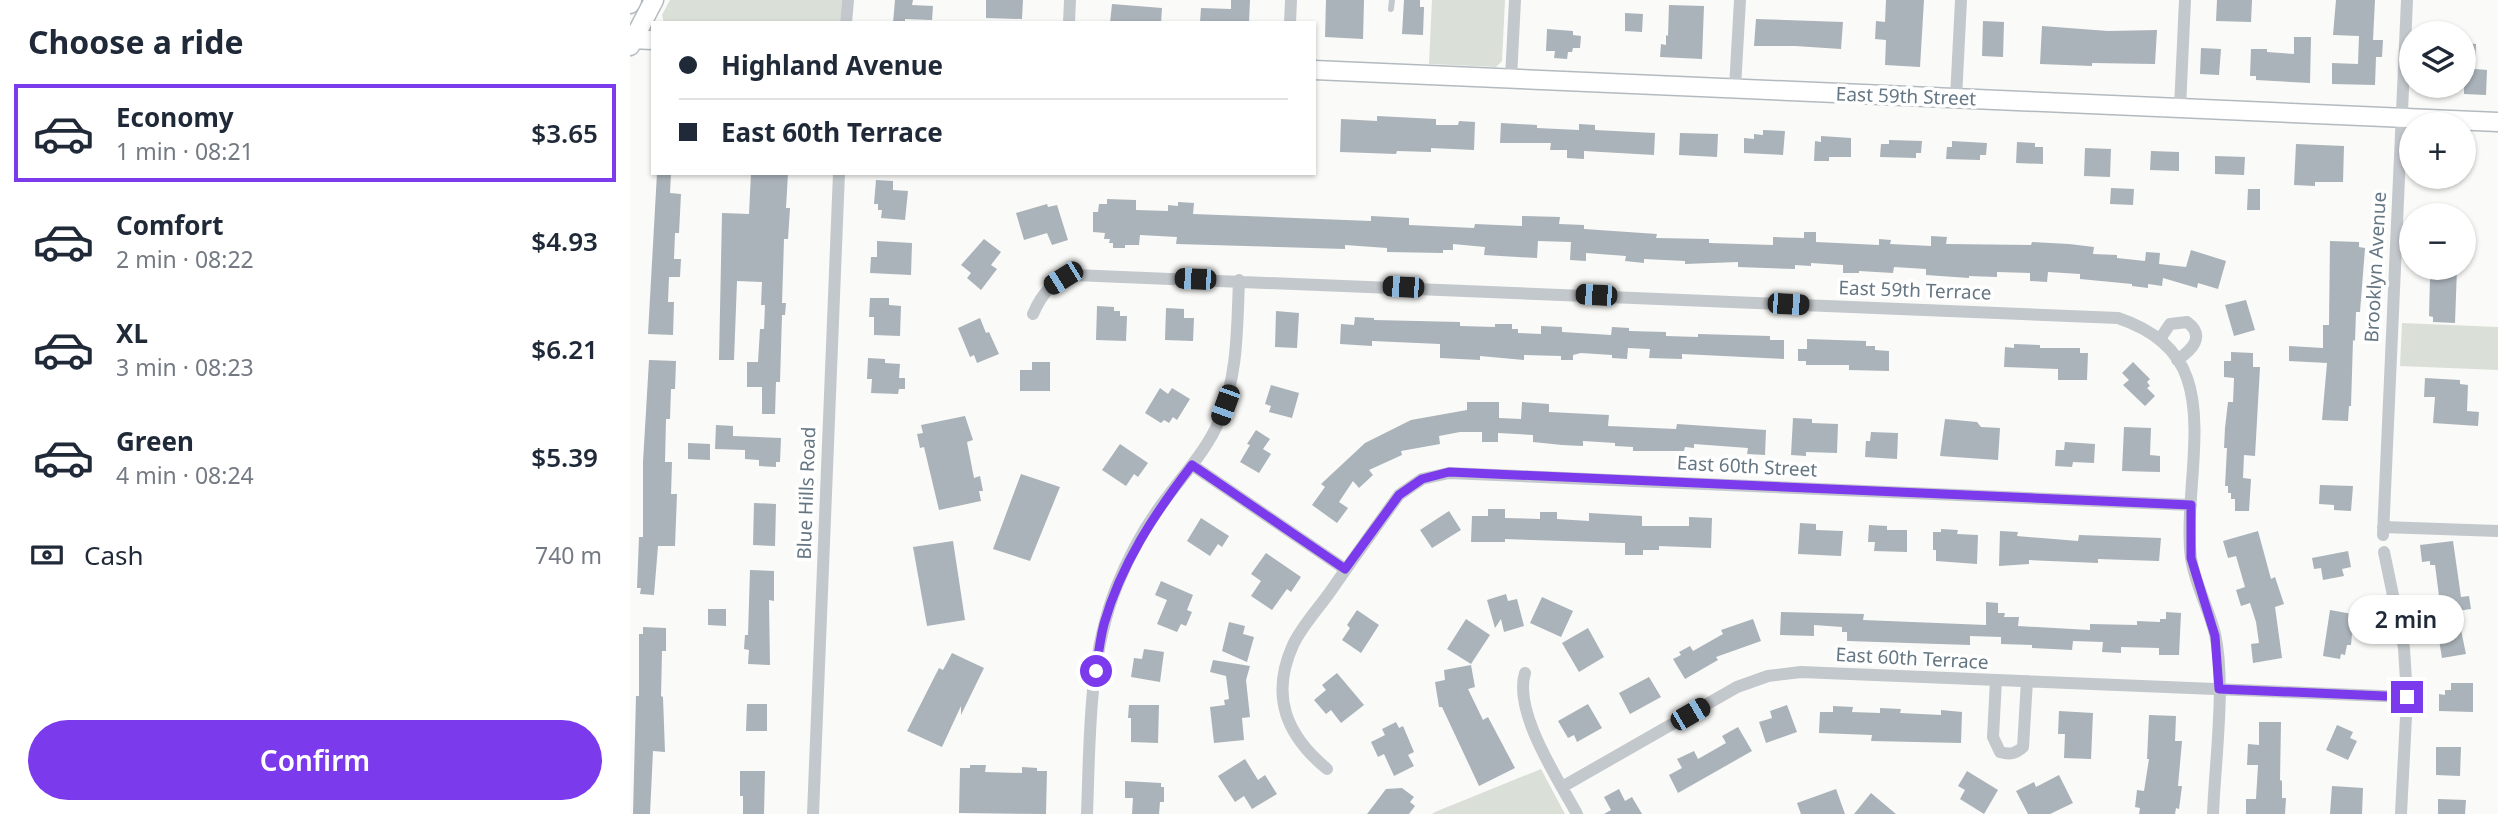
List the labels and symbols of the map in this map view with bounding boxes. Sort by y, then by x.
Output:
street label: East 59th Street [1835,81,1977,111]
street label: Brooklyn Avenue [2358,191,2392,343]
car [1040,258,1087,298]
car [1174,268,1217,290]
street label: East 59th Terrace [1838,274,1992,306]
car [1382,275,1425,299]
car [1575,283,1618,307]
car [1767,292,1810,316]
car [1208,382,1243,428]
street label: Blue Hills Road [791,426,821,560]
street label: East 60th Street [1676,449,1818,483]
callout: 2 min [2349,596,2465,644]
street label: East 60th Terrace [1835,641,1989,675]
route start [1080,655,1112,687]
route end [2391,681,2423,713]
car [1667,694,1714,734]

